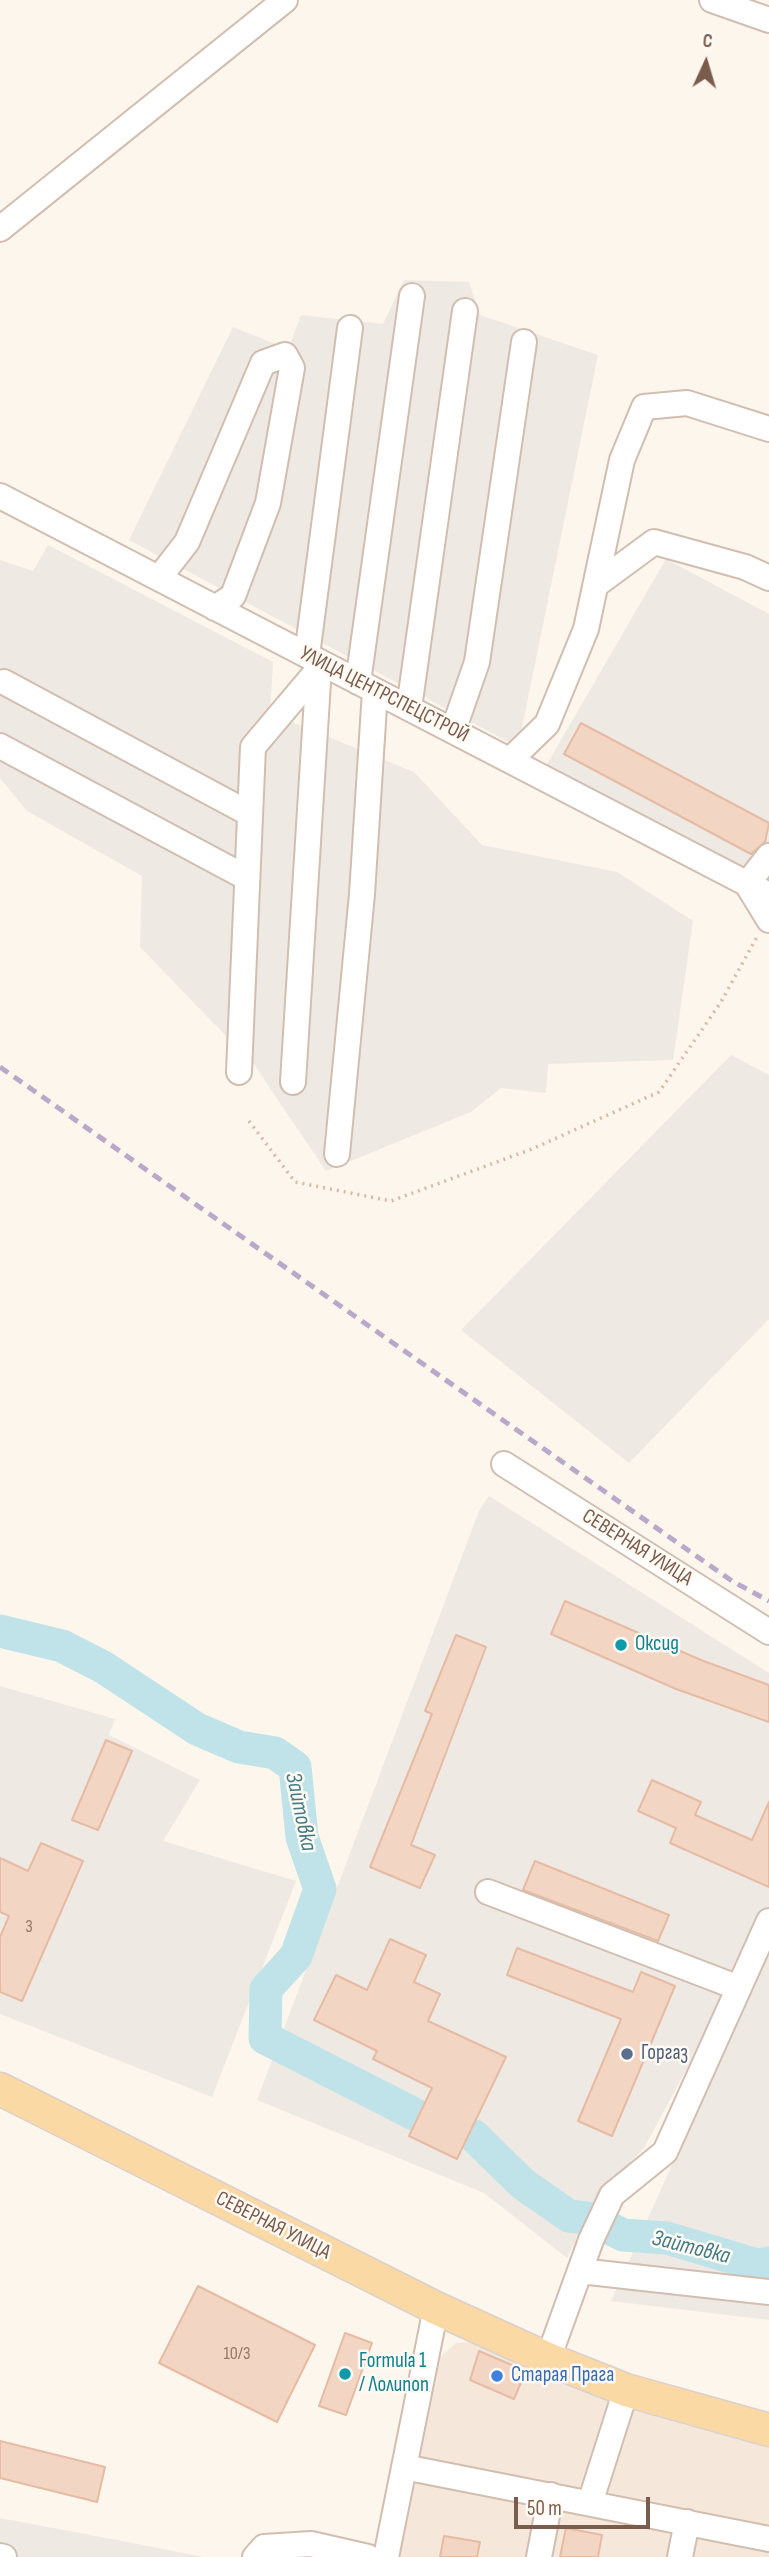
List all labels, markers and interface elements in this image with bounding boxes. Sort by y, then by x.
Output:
north arrow [671,28,741,98]
text: С [702,30,713,53]
street label: УЛИЦА ЦЕНТРСПЕЦСТРОЙ [295,641,473,749]
street label: СЕВЕРНАЯ УЛИЦА [577,1504,697,1592]
place label: Оксид [635,1632,679,1658]
marker: Оксид [613,1637,629,1653]
water label: Зайтовка [278,1770,322,1854]
house number: 3 [25,1916,33,1938]
place label: Горгаз [641,2041,688,2067]
marker: Горгаз [619,2046,635,2062]
street label: СЕВЕРНАЯ УЛИЦА [211,2186,335,2266]
water label: Зайтовка [649,2225,733,2271]
house number: 10/3 [223,2343,251,2365]
place label: Formula 1 / Лолипоп [359,2349,429,2399]
place label: Старая Прага [511,2363,614,2389]
marker: Formula 1 / Лолипоп [337,2366,353,2382]
marker: Старая Прага [489,2368,505,2384]
scale bar [517,2484,654,2528]
text: 50 m [527,2496,562,2521]

